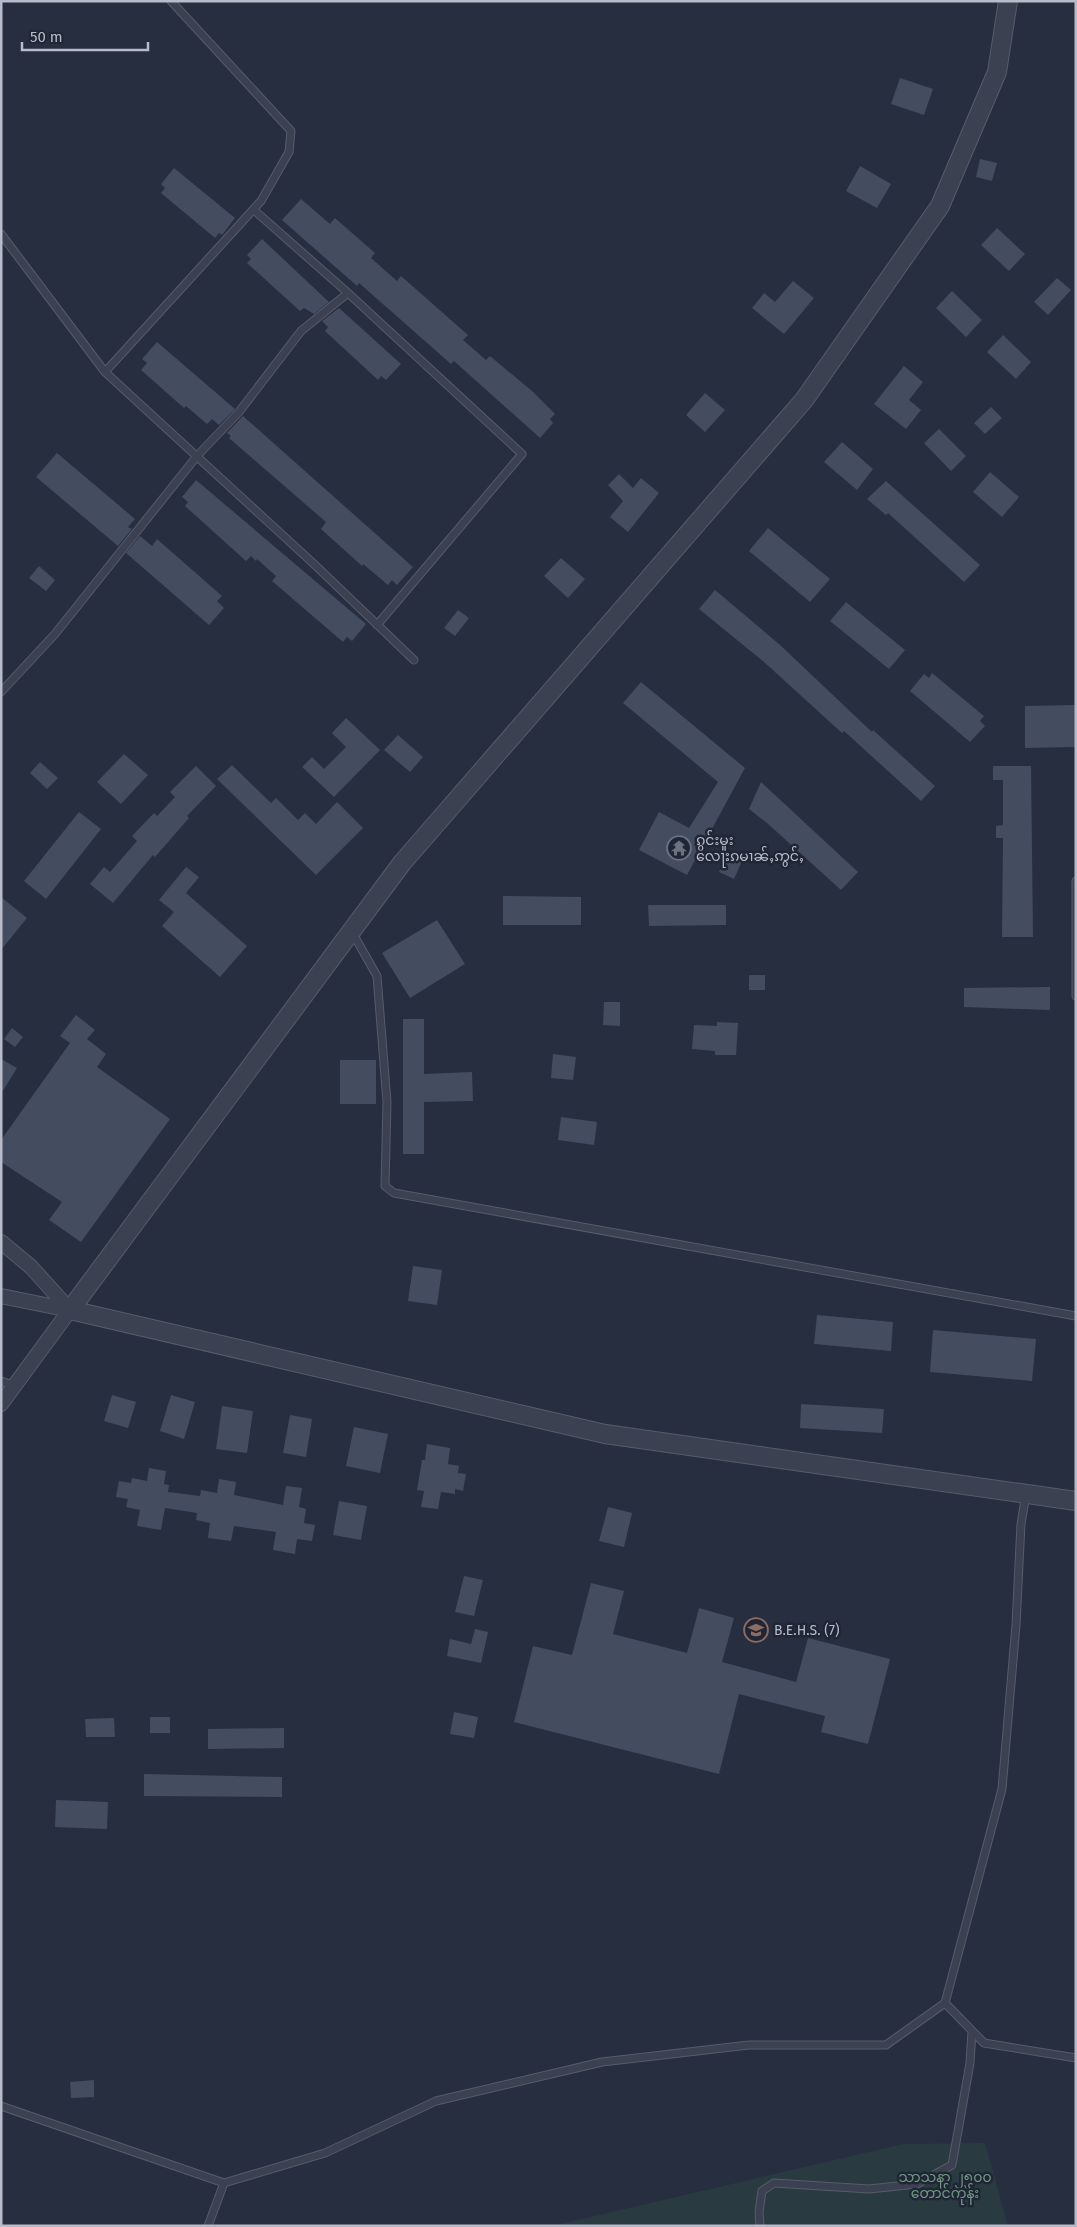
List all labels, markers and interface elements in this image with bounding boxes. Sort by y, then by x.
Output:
scale bar [22,20,149,52]
text: 50 m [30,28,63,46]
place label: ၵွင်းမူး လေႃးၵမၢၼ်ႇဢွင်ႇ [696,830,804,868]
temple icon: ၵွင်းမူး လေႃးၵမၢၼ်ႇဢွင်ႇ [666,835,692,861]
school or university icon: B.E.H.S. (7) [743,1617,769,1643]
place label: B.E.H.S. (7) [774,1622,840,1639]
park label: သာသနာ ၂၅၀၀ တောင်ကုန်း [898,2169,992,2205]

